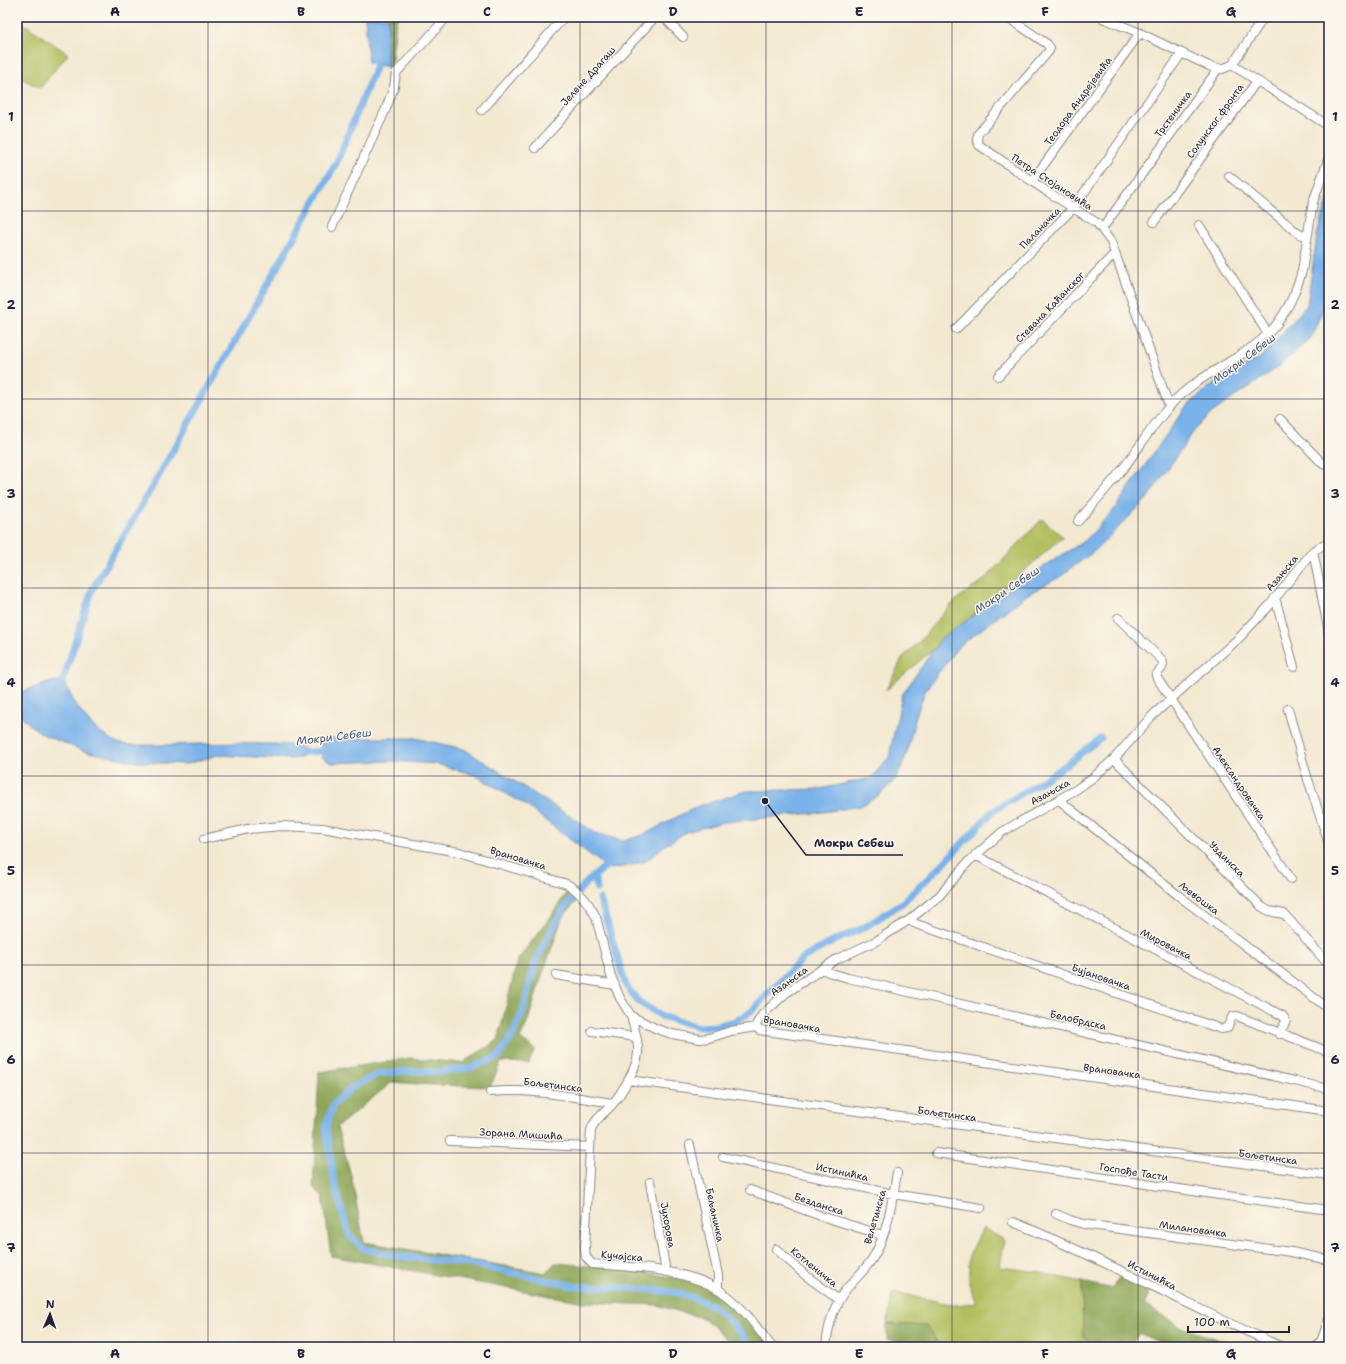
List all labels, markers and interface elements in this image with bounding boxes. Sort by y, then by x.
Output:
text: A [110,3,120,20]
text: B [297,3,305,20]
text: C [483,3,491,20]
text: D [668,3,678,20]
text: E [855,3,864,20]
text: F [1041,3,1049,20]
text: G [1226,3,1237,20]
street label: Јелене Драгаш [558,43,618,109]
street label: Теодора Андрејевића [1041,53,1115,148]
street label: Солунског фронта [1184,81,1247,161]
street label: Трстеничка [1152,87,1195,140]
text: 1 [8,108,14,125]
text: 1 [1332,108,1338,125]
street label: Петра Стојановића [1009,151,1095,213]
street label: Паланачка [1017,204,1064,252]
street label: Стевана Каћанског [1013,268,1088,345]
text: 2 [6,296,16,313]
text: 2 [1330,296,1340,313]
water label: Мокри Себеш [1209,330,1279,388]
text: 3 [6,485,16,502]
text: 3 [1330,485,1340,502]
street label: Азањска [1263,552,1301,594]
water label: Мокри Себеш [971,563,1043,617]
text: 4 [6,674,16,691]
text: 4 [1330,674,1340,691]
water label: Мокри Себеш [295,725,373,749]
street label: Александровачка [1209,744,1269,823]
street label: Азањска [1028,776,1073,808]
callout: Мокри Себеш [806,832,903,855]
text: Мокри Себеш [814,836,894,851]
street label: Уздинска [1206,838,1248,880]
street label: Врановачка [488,843,548,873]
text: 5 [7,862,15,879]
text: 5 [1331,862,1339,879]
street label: Љевошка [1176,879,1222,918]
street label: Мировачка [1138,926,1195,963]
street label: Бујановачка [1070,961,1133,993]
street label: Азањска [768,963,811,999]
street label: Белобрдска [1048,1007,1108,1033]
street label: Врановачка [762,1013,822,1036]
text: 6 [6,1051,16,1068]
text: 6 [1330,1051,1340,1068]
street label: Врановачка [1083,1061,1142,1082]
street label: Бољетинска [523,1075,584,1095]
street label: Бољетинска [917,1103,978,1125]
street label: Зорана Мишића [479,1125,564,1143]
street label: Бољетинска [1238,1146,1299,1168]
street label: Истинићка [815,1160,870,1184]
street label: Госпође Тасти [1099,1160,1170,1184]
street label: Бељаничка [703,1187,727,1244]
street label: Велетинска [861,1188,889,1246]
street label: Безданска [793,1190,846,1218]
street label: Јухорова [658,1201,679,1250]
street label: Милановачка [1158,1218,1228,1240]
text: 7 [6,1239,16,1256]
text: 7 [1330,1239,1340,1256]
street label: Котленичка [788,1244,841,1290]
street label: Кучајска [601,1248,644,1264]
street label: Истинићка [1125,1257,1179,1293]
north arrow [30,1294,70,1334]
text: N [46,1297,55,1312]
scale bar [1188,1308,1289,1334]
text: 100 m [1194,1314,1230,1330]
text: A [110,1345,120,1362]
text: B [297,1345,305,1362]
text: C [483,1345,491,1362]
text: D [668,1345,678,1362]
text: E [855,1345,864,1362]
text: F [1041,1345,1049,1362]
text: G [1226,1345,1237,1362]

